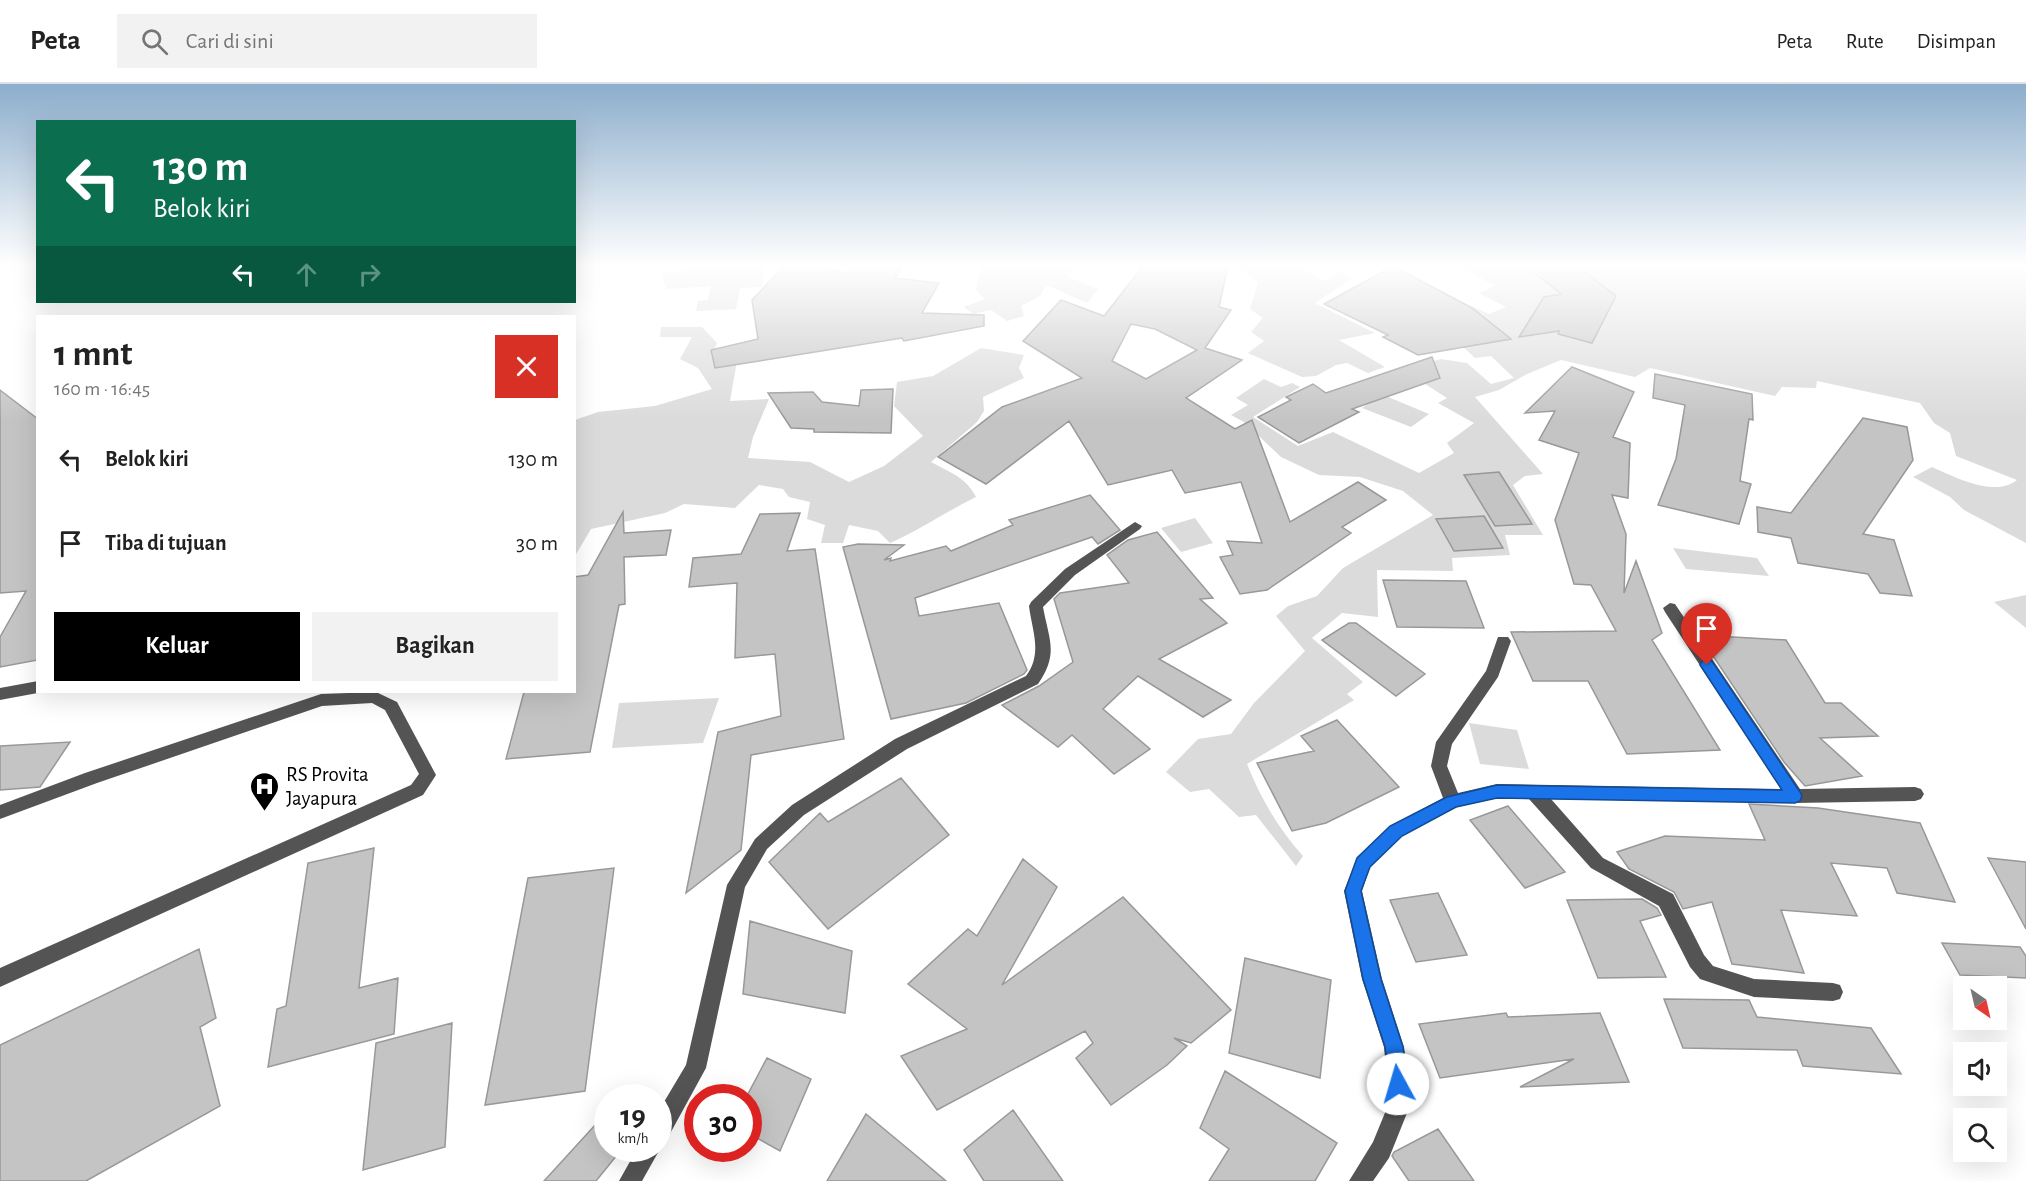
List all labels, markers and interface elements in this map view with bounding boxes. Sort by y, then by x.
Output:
search box [117,14,537,68]
icon: search [138,25,171,58]
text: Peta [30,27,81,55]
text: Cari di sini [186,30,274,52]
text: Peta [1777,31,1813,52]
text: Rute [1846,31,1884,52]
text: Disimpan [1917,31,1996,52]
icon: left [54,144,132,222]
text: 130 m [153,146,248,188]
text: Belok kiri [153,195,250,222]
icon: left [227,258,260,291]
icon: ahead [290,258,323,291]
icon: right [353,258,386,291]
button: close [495,335,558,398]
text: 1 mnt [54,336,132,372]
text: 160 m · 16:45 [54,379,150,399]
icon: left [54,443,87,476]
text: Belok kiri [105,448,189,470]
text: 130 m [509,448,558,470]
icon: arrive [54,527,87,560]
text: Tiba di tujuan [105,532,227,554]
text: 30 m [516,532,558,554]
pin [1681,603,1732,665]
button: Keluar [54,612,300,681]
button: Bagikan [312,612,558,681]
icon: arrive [1690,612,1723,645]
place label: RS Provita Jayapura [286,764,369,809]
hospital icon: RS Provita Jayapura [249,770,281,812]
north arrow [1953,976,2007,1030]
map controls [1953,976,2007,1162]
button: sound [1953,1042,2007,1096]
position arrow [1366,1052,1430,1116]
speed limit sign: 30 [684,1084,762,1162]
text: 19 [620,1101,646,1131]
button: search [1953,1108,2007,1162]
text: km/h [618,1131,648,1146]

